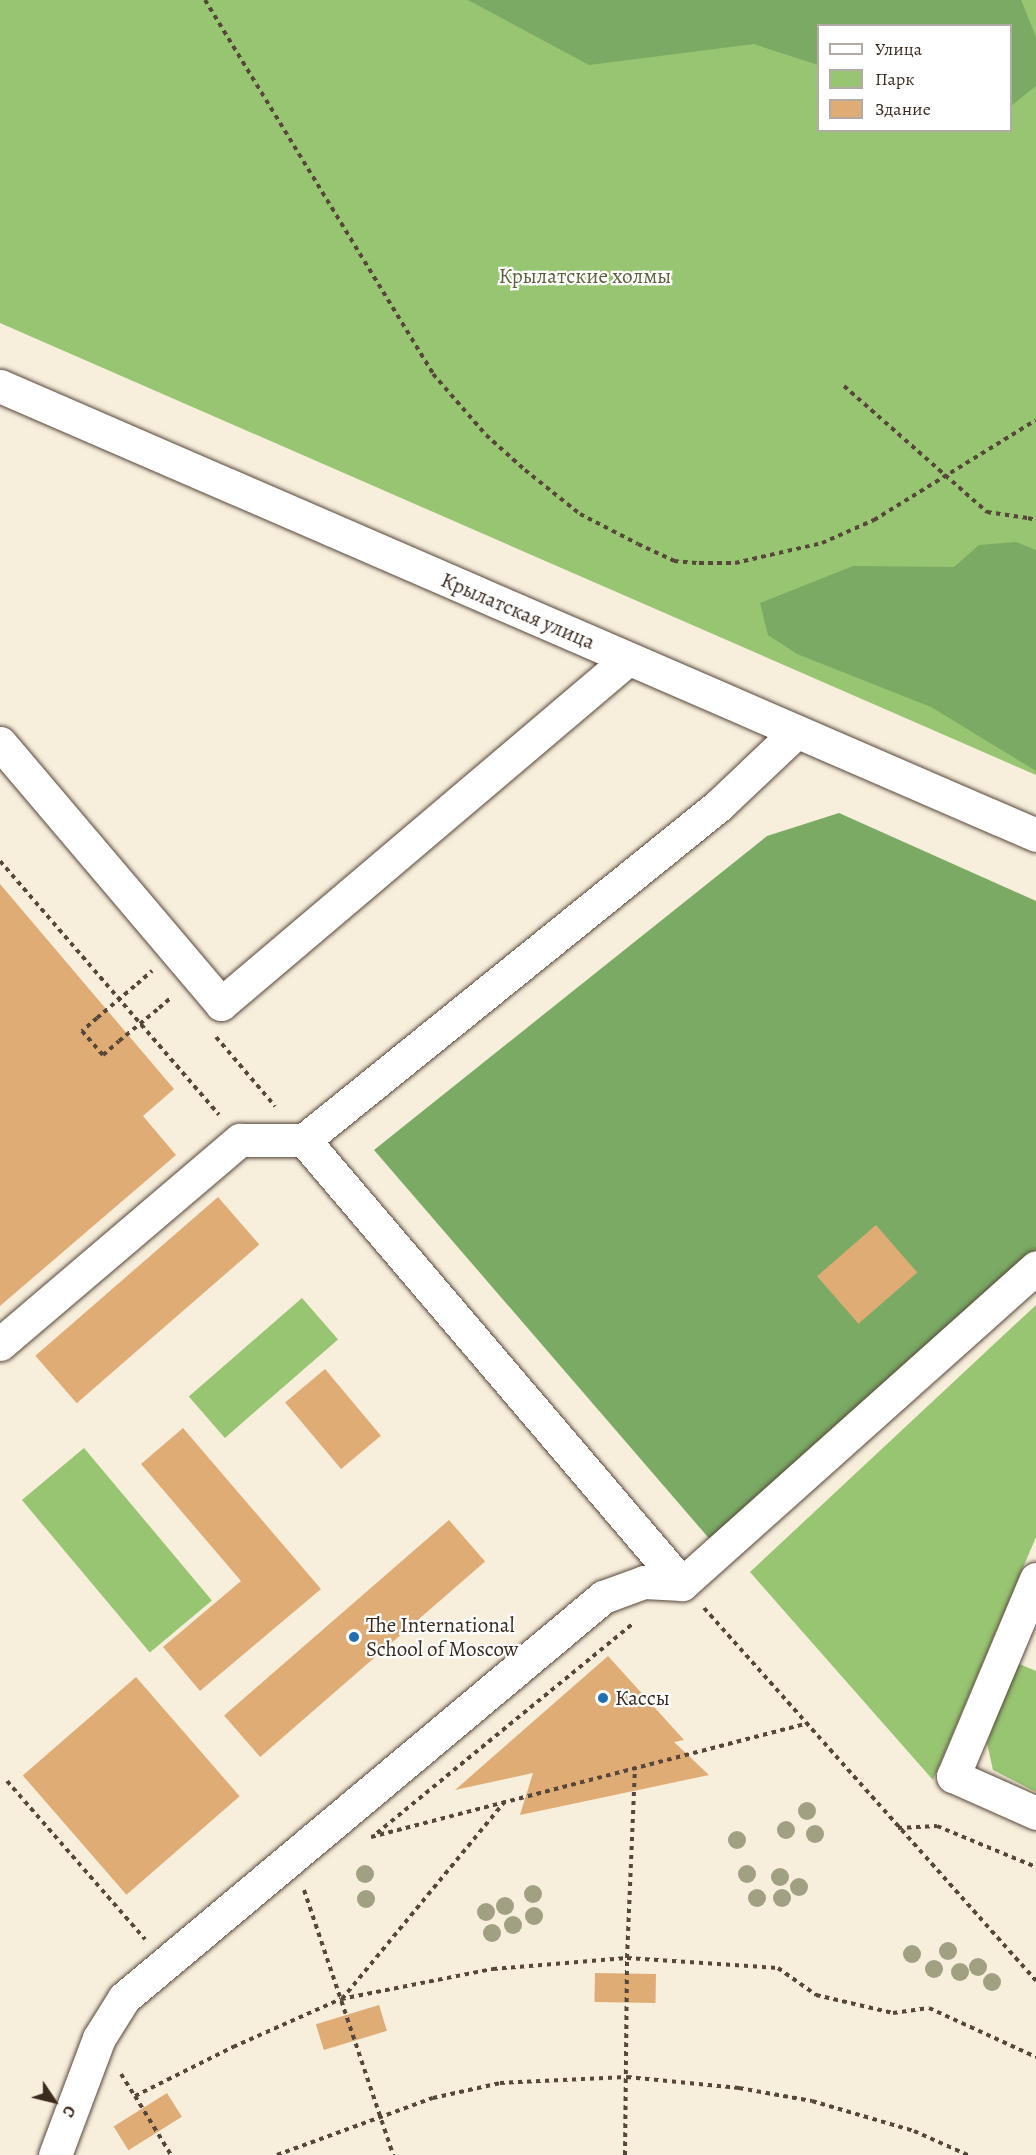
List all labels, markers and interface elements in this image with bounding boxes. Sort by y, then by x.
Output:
legend [817,24,1012,132]
text: Улица [875,37,922,61]
text: Парк [875,67,915,91]
text: Здание [875,97,931,121]
park label: Крылатские холмы [499,263,671,289]
street label: Крылатская улица [437,567,599,655]
place label: The International School of Moscow [366,1612,518,1662]
marker: The International School of Moscow [347,1630,361,1644]
place label: Кассы [615,1685,670,1711]
marker: Кассы [596,1691,610,1705]
north arrow [24,2071,84,2131]
text: С [57,2101,81,2122]

